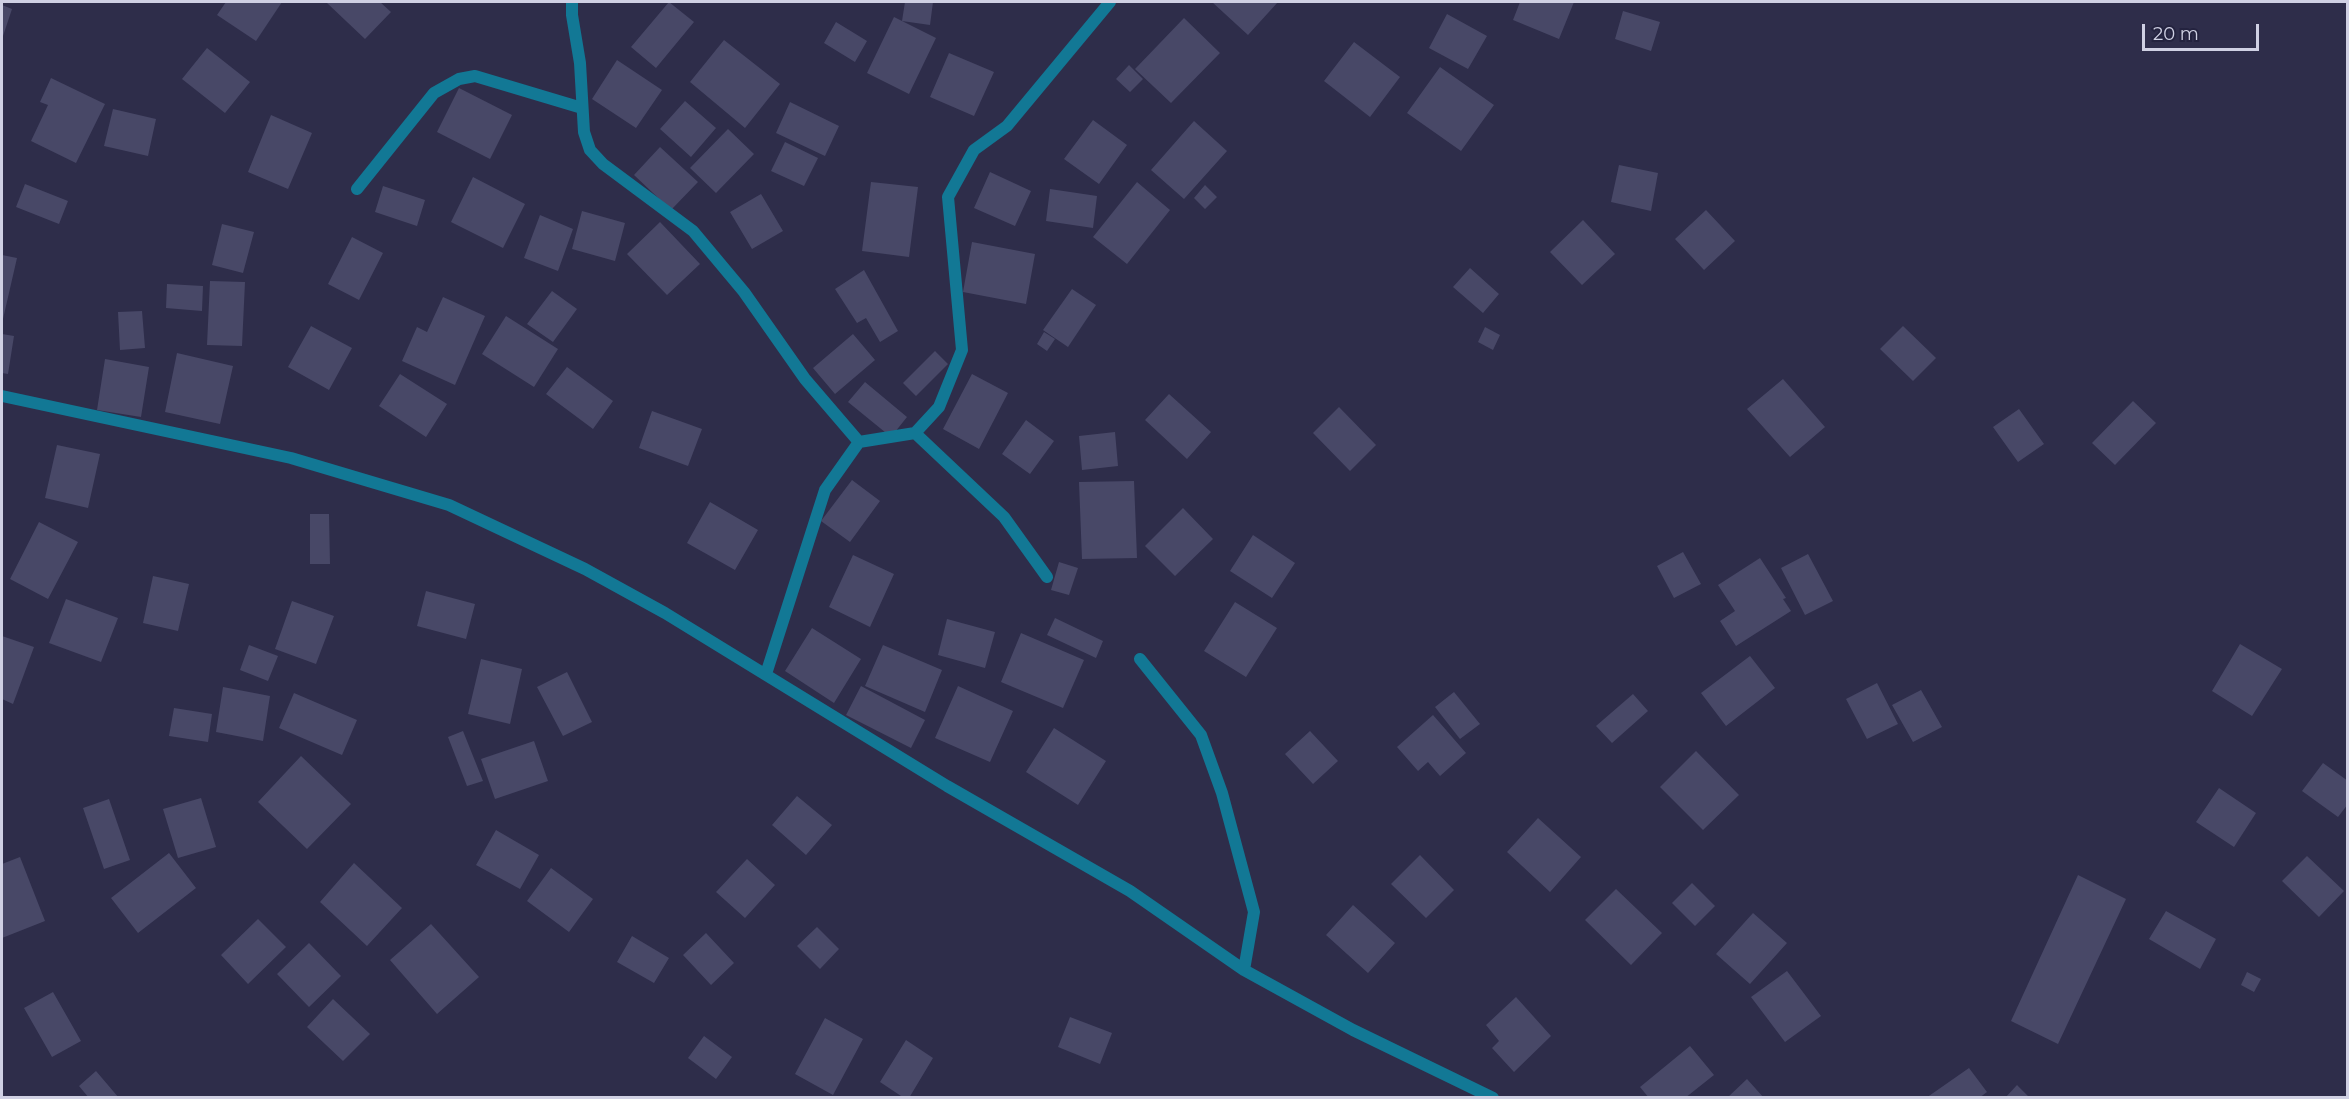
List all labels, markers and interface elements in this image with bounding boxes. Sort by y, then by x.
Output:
scale bar [2145,12,2262,50]
text: 20 m [2153,23,2199,45]

